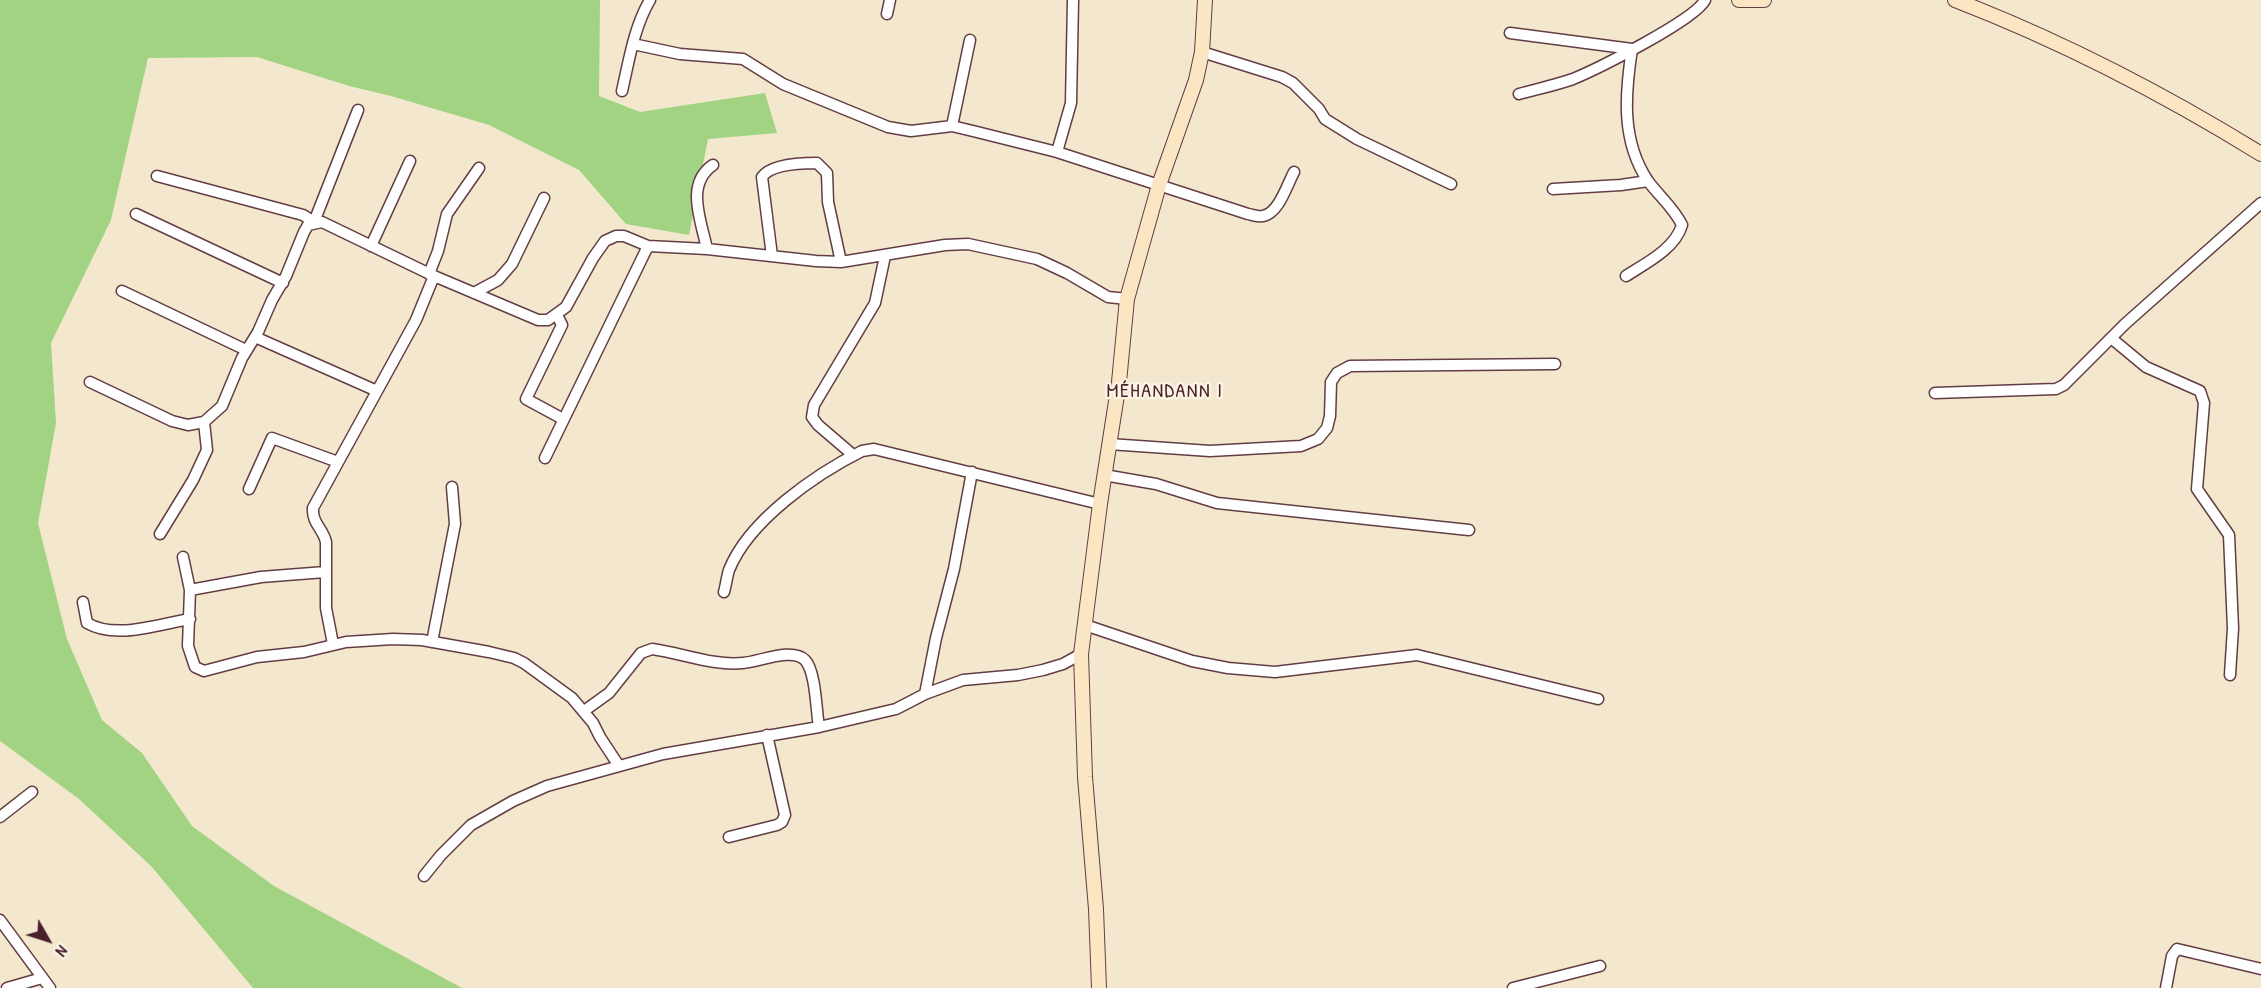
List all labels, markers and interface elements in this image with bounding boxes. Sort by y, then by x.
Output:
district label: MÉHANDANN I [1107,380,1223,404]
north arrow [18,910,78,970]
text: N [51,941,73,962]

